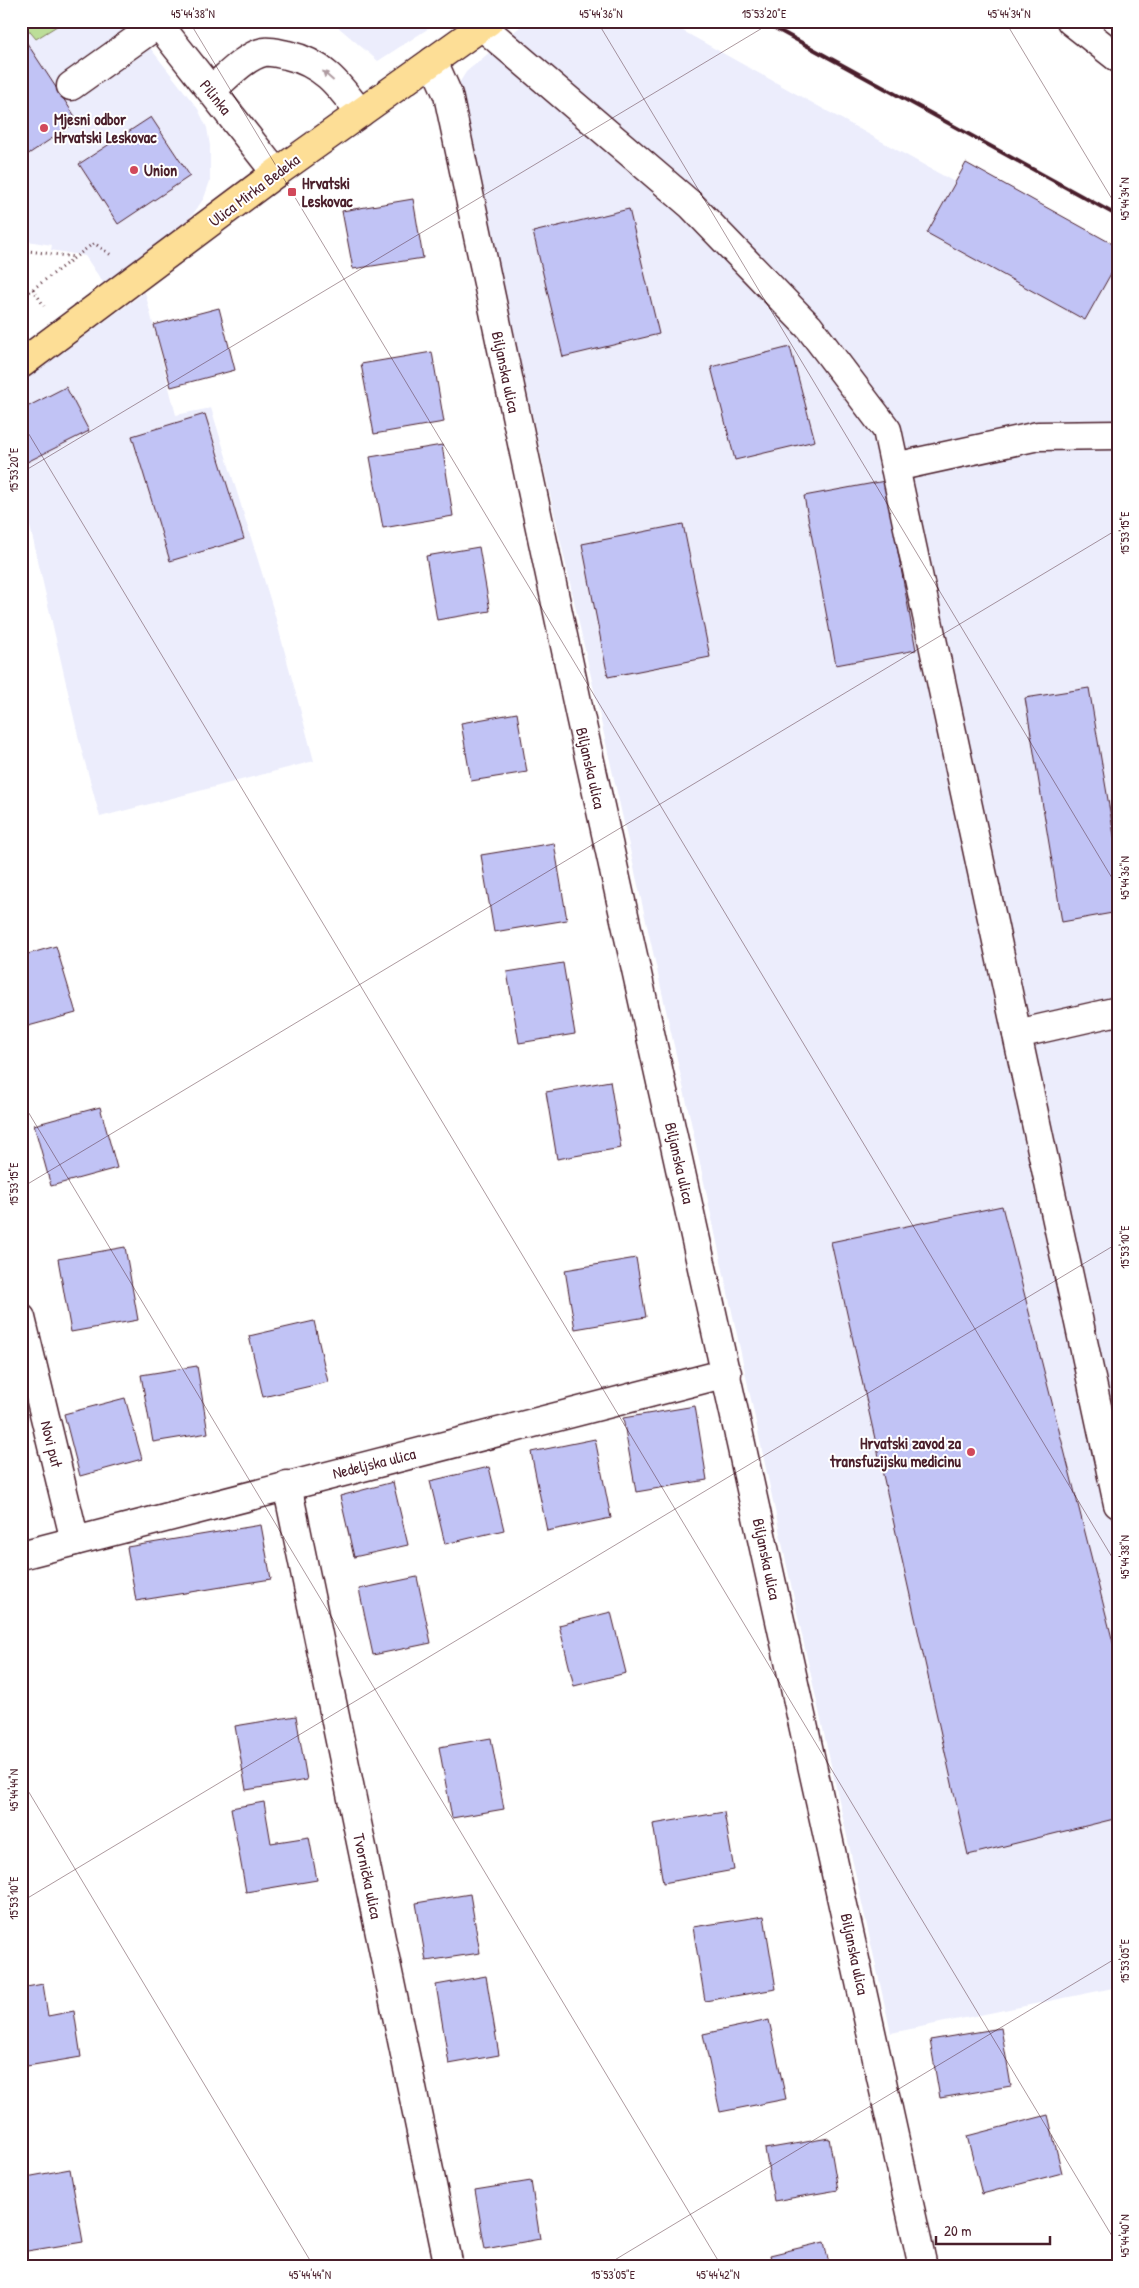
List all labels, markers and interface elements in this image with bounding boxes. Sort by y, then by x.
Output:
text: 45°44'38"N [171,5,215,22]
text: 45°44'36"N [579,5,623,22]
text: 15°53'20"E [742,5,787,22]
text: 45°44'34"N [987,5,1031,22]
one-way arrow [323,70,335,82]
street label: Pilinka [195,75,237,119]
place label: Mjesni odbor Hrvatski Leskovac [54,108,157,148]
marker: Mjesni odbor Hrvatski Leskovac [38,122,50,134]
street label: Ulica Mirka Bedeka [204,149,304,231]
place label: Union [144,159,177,181]
marker: Union [128,164,140,176]
place label: Hrvatski Leskovac [302,172,353,212]
text: 45°44'34"N [1116,177,1133,221]
marker: Hrvatski Leskovac [286,186,298,198]
street label: Biljanska ulica [487,329,525,415]
text: 15°53'20"E [5,447,22,492]
text: 15°53'15"E [1116,511,1133,555]
street label: Biljanska ulica [571,725,611,811]
text: 45°44'36"N [1116,856,1133,900]
street label: Biljanska ulica [660,1120,700,1206]
text: 15°53'15"E [5,1162,22,1206]
text: 15°53'10"E [1116,1225,1133,1269]
street label: Novi put [36,1418,69,1470]
place label: Hrvatski zavod za transfuzijsku medicinu [829,1432,962,1472]
street label: Nedeljska ulica [330,1442,418,1484]
marker: Hrvatski zavod za transfuzijsku medicinu [965,1446,977,1458]
street label: Biljanska ulica [748,1516,786,1602]
text: 45°44'38"N [1116,1535,1133,1579]
text: 45°44'44"N [5,1769,22,1811]
street label: Tvornička ulica [348,1831,388,1921]
text: 15°53'10"E [5,1876,22,1920]
street label: Biljanska ulica [836,1911,874,1997]
text: 15°53'05"E [1116,1938,1133,1983]
scale bar [936,2213,1050,2245]
text: 45°44'40"N [1116,2214,1133,2258]
text: 20 m [944,2220,971,2241]
text: 45°44'44"N [289,2266,331,2283]
text: 15°53'05"E [591,2266,636,2283]
text: 45°44'42"N [696,2266,740,2283]

